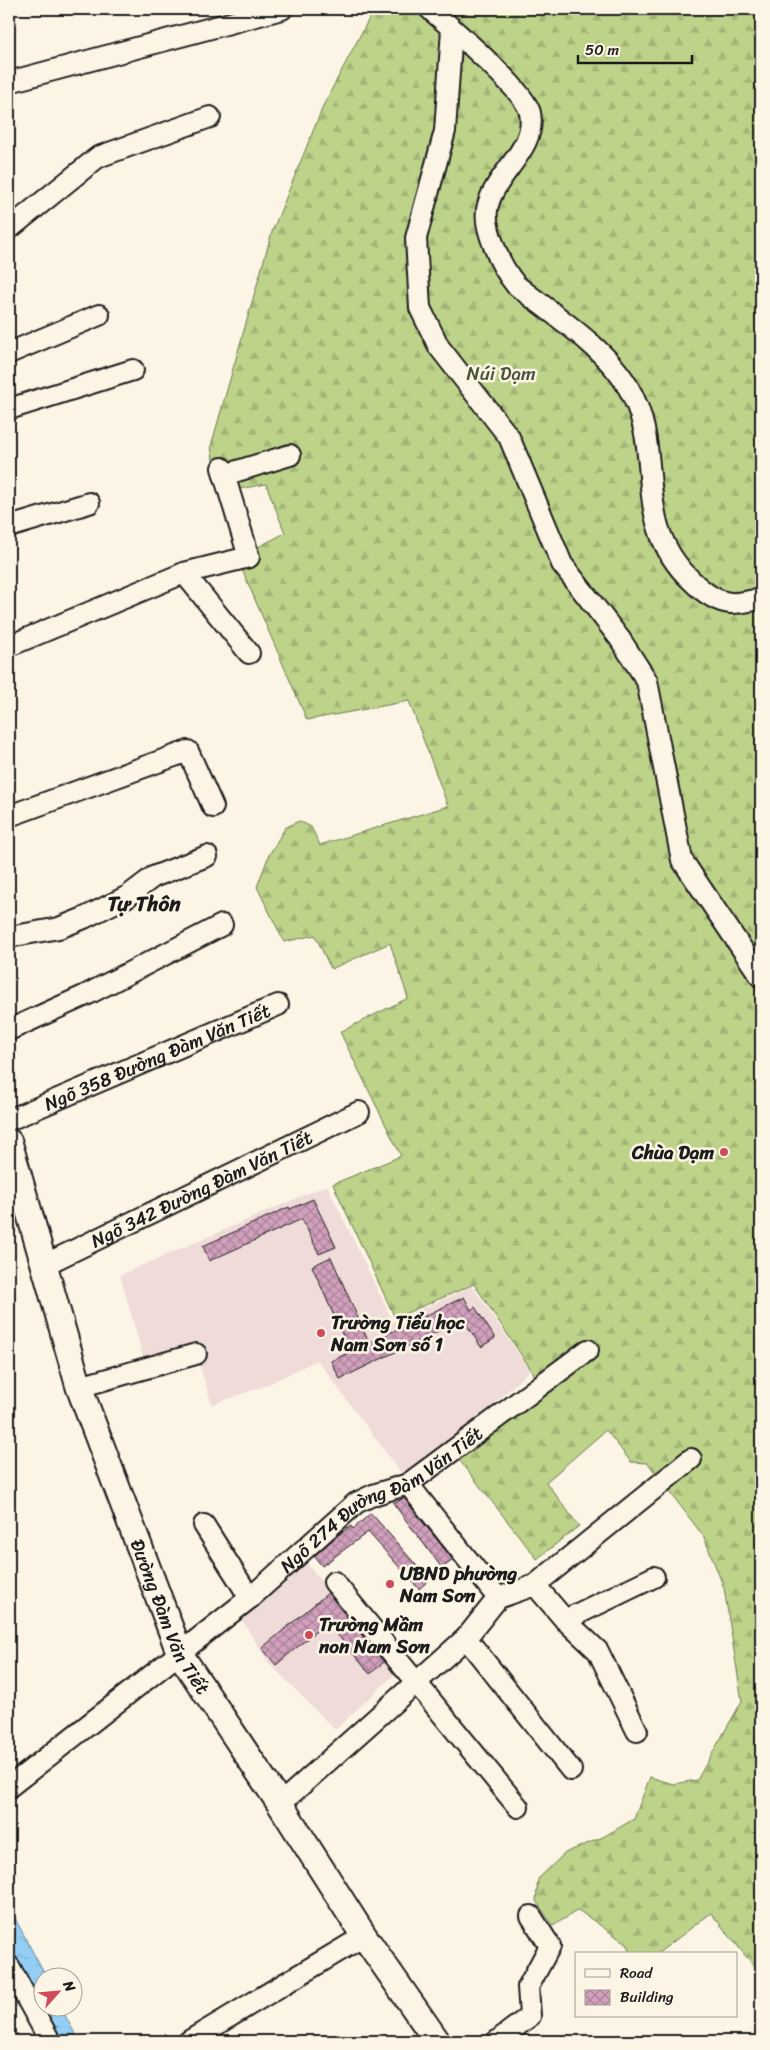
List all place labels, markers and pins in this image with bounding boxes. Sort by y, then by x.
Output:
place label: Chùa Dạm [631,1136,714,1169]
marker: Chùa Dạm [718,1146,730,1158]
place label: Trường Tiểu học Nam Sơn số 1 [330,1306,466,1361]
marker: Trường Tiểu học Nam Sơn số 1 [315,1327,327,1339]
place label: UBND phường Nam Sơn [399,1557,517,1612]
marker: UBND phường Nam Sơn [384,1578,396,1590]
place label: Trường Mầm non Nam Sơn [318,1608,430,1663]
marker: Trường Mầm non Nam Sơn [303,1629,315,1641]

